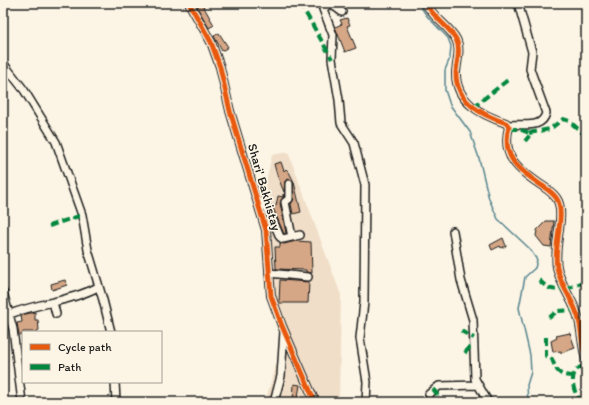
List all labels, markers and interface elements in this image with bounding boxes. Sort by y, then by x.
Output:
street label: Shari' Bakhistay [245,142,284,232]
legend [22,331,162,383]
text: Cycle path [58,340,112,354]
text: Path [58,360,81,374]

